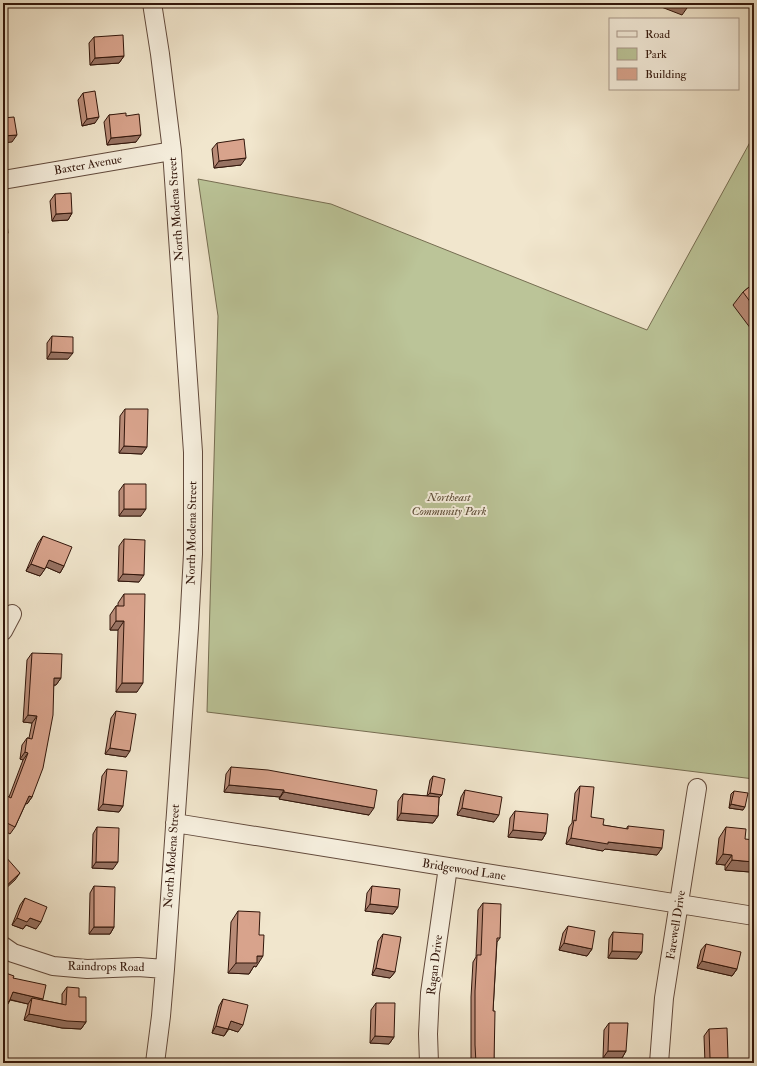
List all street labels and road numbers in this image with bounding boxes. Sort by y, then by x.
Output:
street label: Baxter Avenue [53,152,123,178]
street label: North Modena Street [165,156,187,261]
street label: North Modena Street [184,481,200,585]
street label: North Modena Street [161,803,183,908]
street label: Bridgewood Lane [421,856,507,884]
street label: Farewell Drive [663,889,689,961]
street label: Ragan Drive [424,934,446,996]
street label: Raindrops Road [67,959,145,975]

